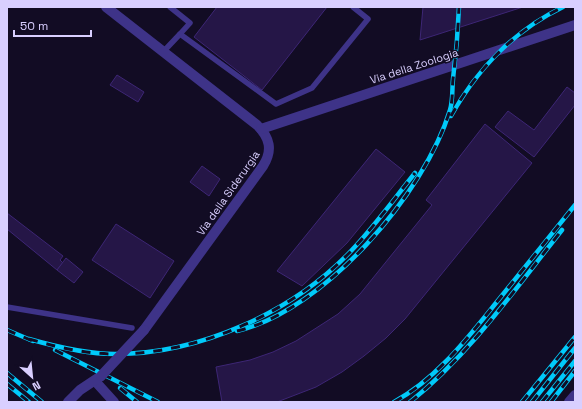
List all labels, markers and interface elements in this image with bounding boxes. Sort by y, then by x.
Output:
scale bar [14,12,91,38]
text: 50 m [20,18,48,34]
street label: Via della Zoologia [368,45,461,87]
street label: Via della Siderurgia [193,147,263,238]
north arrow [12,357,52,397]
text: N [30,378,43,394]

